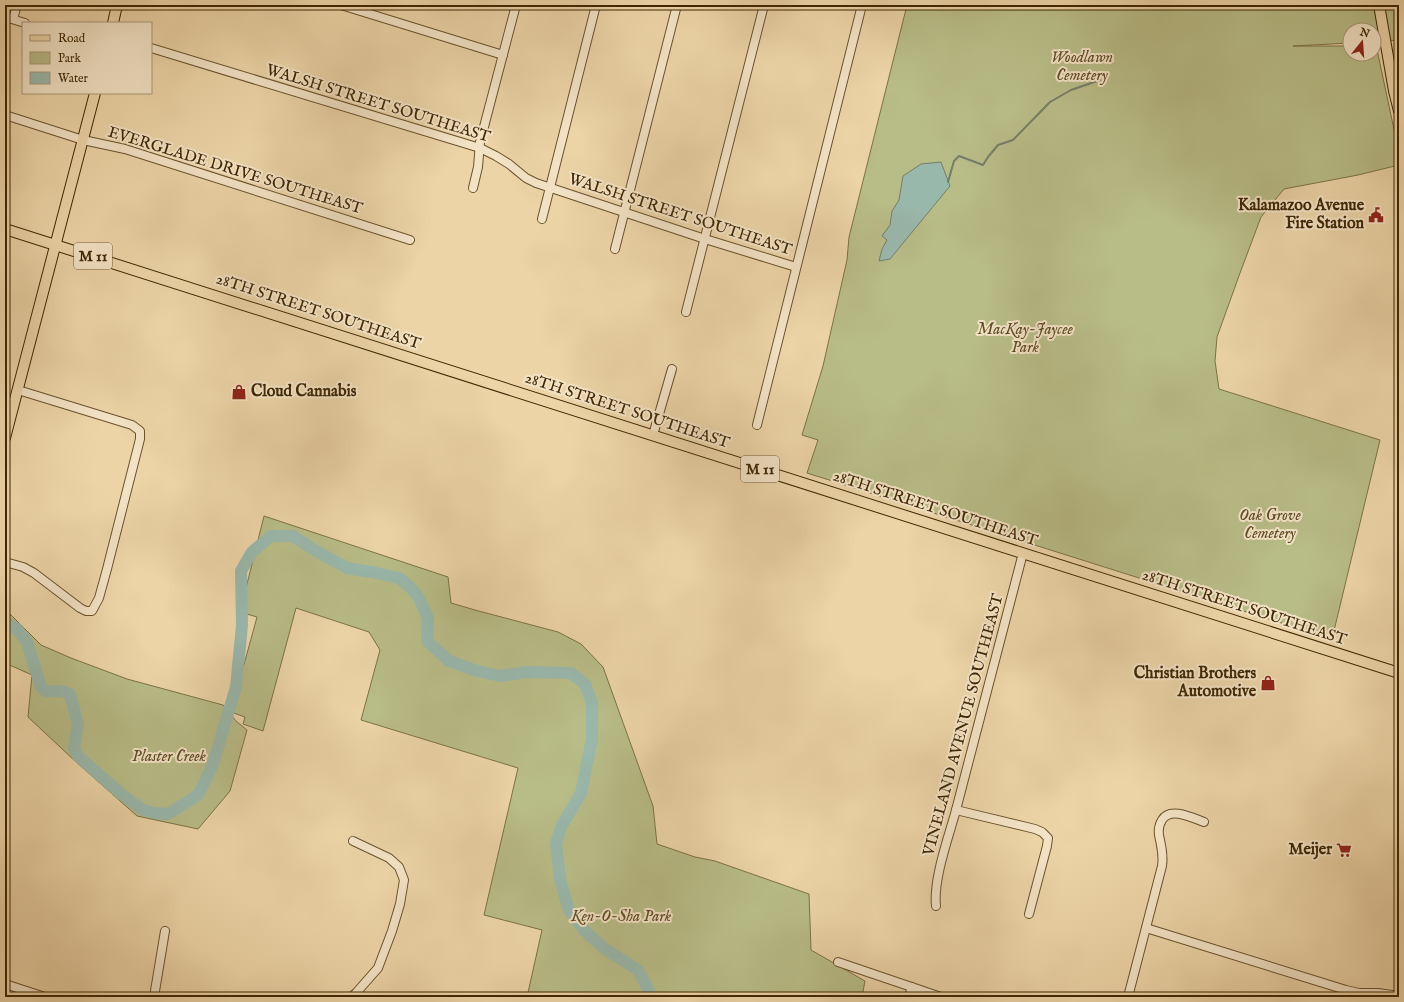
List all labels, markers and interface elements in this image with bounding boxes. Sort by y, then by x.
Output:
legend [22,22,152,94]
north arrow [1342,22,1382,62]
text: N [1357,25,1372,42]
text: Road [58,31,86,46]
park label: Woodlawn Cemetery [1051,48,1113,86]
text: Park [58,51,81,66]
street label: WALSH STREET SOUTHEAST [263,60,493,148]
text: Water [58,71,89,86]
street label: EVERGLADE DRIVE SOUTHEAST [105,123,365,219]
street label: WALSH STREET SOUTHEAST [566,169,794,261]
place label: Kalamazoo Avenue Fire Station [1238,196,1365,234]
public building icon: Kalamazoo Avenue Fire Station [1367,206,1385,224]
road number: M 11 [74,243,112,269]
street label: 28TH STREET SOUTHEAST [213,269,423,355]
park label: MacKay-Jaycee Park [977,320,1074,358]
street label: 28TH STREET SOUTHEAST [522,368,732,454]
place label: Cloud Cannabis [251,382,357,402]
shop icon: Cloud Cannabis [230,383,248,401]
road number: M 11 [741,456,779,482]
street label: 28TH STREET SOUTHEAST [830,466,1040,552]
park label: Oak Grove Cemetery [1239,506,1301,544]
street label: 28TH STREET SOUTHEAST [1139,565,1349,651]
street label: VINELAND AVENUE SOUTHEAST [919,591,1009,859]
place label: Christian Brothers Automotive [1134,664,1257,702]
shop icon: Christian Brothers Automotive [1259,674,1277,692]
park label: Plaster Creek [132,747,207,767]
place label: Meijer [1289,840,1332,860]
supermarket icon: Meijer [1335,841,1353,859]
park label: Ken-O-Sha Park [570,907,672,927]

